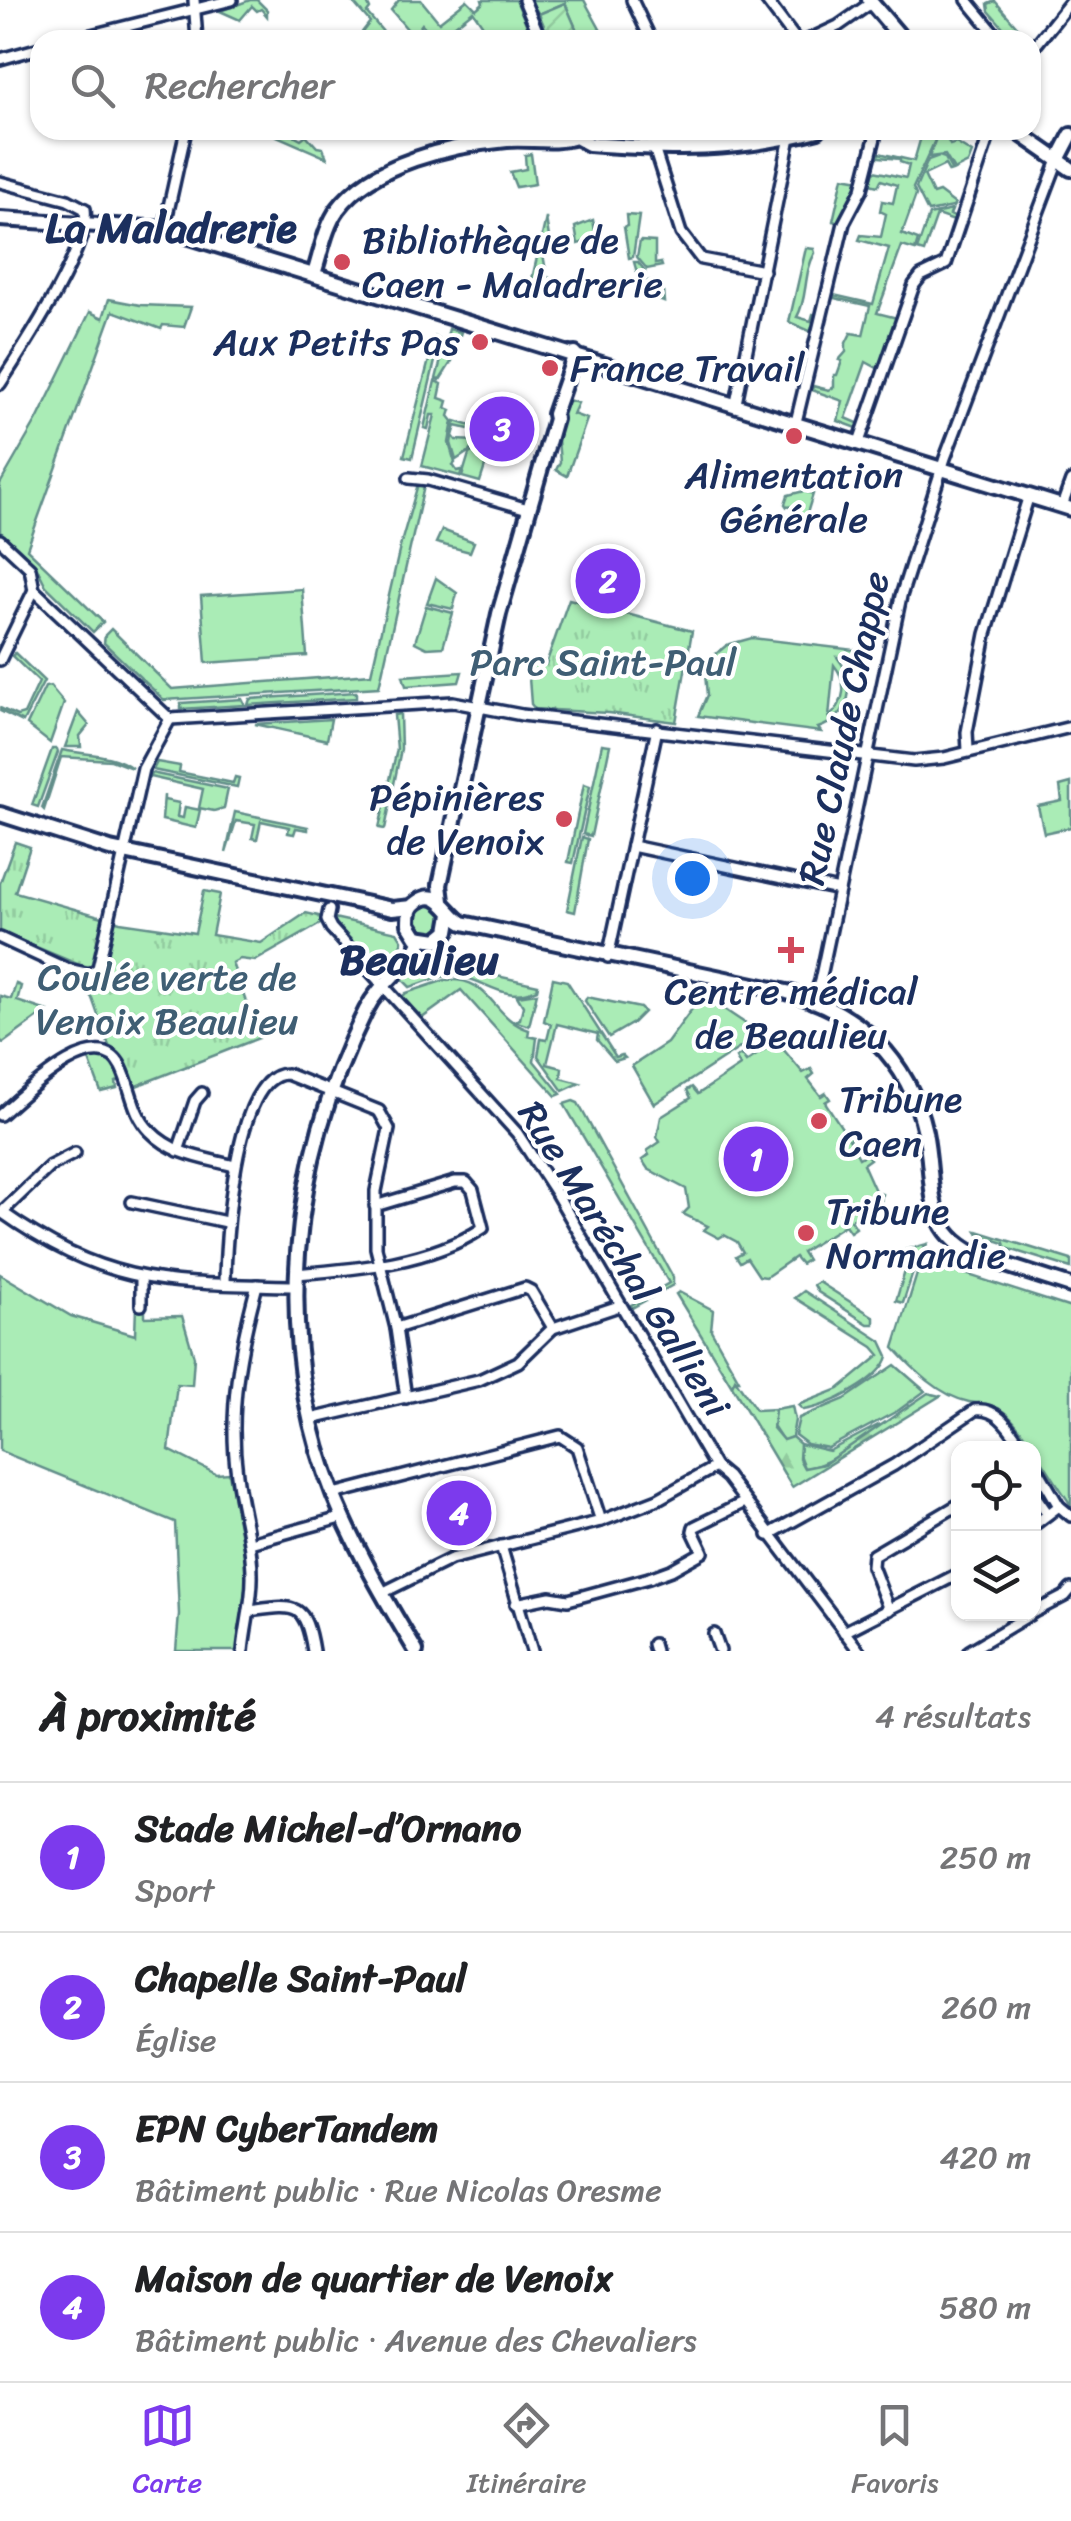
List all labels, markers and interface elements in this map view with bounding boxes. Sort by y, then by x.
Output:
search box [30,30,1041,140]
text: Rechercher [145,52,334,119]
icon: search [65,58,120,113]
district label: La Maladrerie [45,191,297,265]
place label: Bibliothèque de Caen - Maladrerie [362,207,663,318]
marker: Bibliothèque de Caen - Maladrerie [331,251,353,273]
place label: Aux Petits Pas [212,309,461,376]
marker: Aux Petits Pas [469,331,491,353]
place label: France Travail [570,335,806,402]
marker: France Travail [539,357,561,379]
pin: 3 [470,392,534,466]
marker: Alimentation Générale [783,425,805,447]
place label: Alimentation Générale [684,442,903,553]
pin: 2 [576,544,640,618]
street label: Rue Claude Chappe [778,565,910,891]
park label: Parc Saint-Paul [470,629,738,696]
place label: Pépinières de Venoix [369,764,545,875]
marker: Pépinières de Venoix [553,808,575,830]
your location [667,853,718,904]
district label: Beaulieu [339,923,499,997]
marker: Centre médical de Beaulieu [778,937,804,963]
park label: Coulée verte de Venoix Beaulieu [36,944,298,1055]
place label: Centre médical de Beaulieu [664,958,919,1069]
place label: Tribune Caen [839,1066,962,1177]
street label: Rue Maréchal Gallieni [499,1087,750,1432]
marker: Tribune Caen [808,1110,830,1132]
pin: 1 [724,1122,788,1196]
place label: Tribune Normandie [826,1178,1006,1289]
marker: Tribune Normandie [795,1222,817,1244]
map controls [951,1441,1041,1621]
button: locate [951,1441,1041,1531]
pin: 4 [426,1476,492,1550]
button: layers [951,1531,1041,1621]
text: À proximité [40,1679,256,1753]
text: 4 résultats [875,1688,1031,1745]
text: Stade Michel-d’Ornano [135,1795,521,1862]
text: 1 [66,1829,79,1886]
text: 250 m [940,1829,1031,1886]
text: Sport [135,1862,214,1919]
text: Chapelle Saint-Paul [135,1945,467,2012]
text: 2 [63,1979,82,2036]
text: 260 m [941,1979,1031,2036]
text: Église [135,2012,216,2069]
text: EPN CyberTandem [135,2095,438,2162]
text: 3 [64,2129,81,2186]
text: 420 m [939,2129,1031,2186]
text: Bâtiment public · Rue Nicolas Oresme [135,2162,662,2219]
text: Maison de quartier de Venoix [135,2245,613,2312]
text: 4 [62,2279,83,2336]
text: 580 m [939,2279,1031,2336]
text: Bâtiment public · Avenue des Chevaliers [135,2312,697,2369]
tab: Carte [132,2398,202,2507]
tab: Itinéraire [467,2398,587,2507]
tab: Favoris [851,2398,939,2507]

